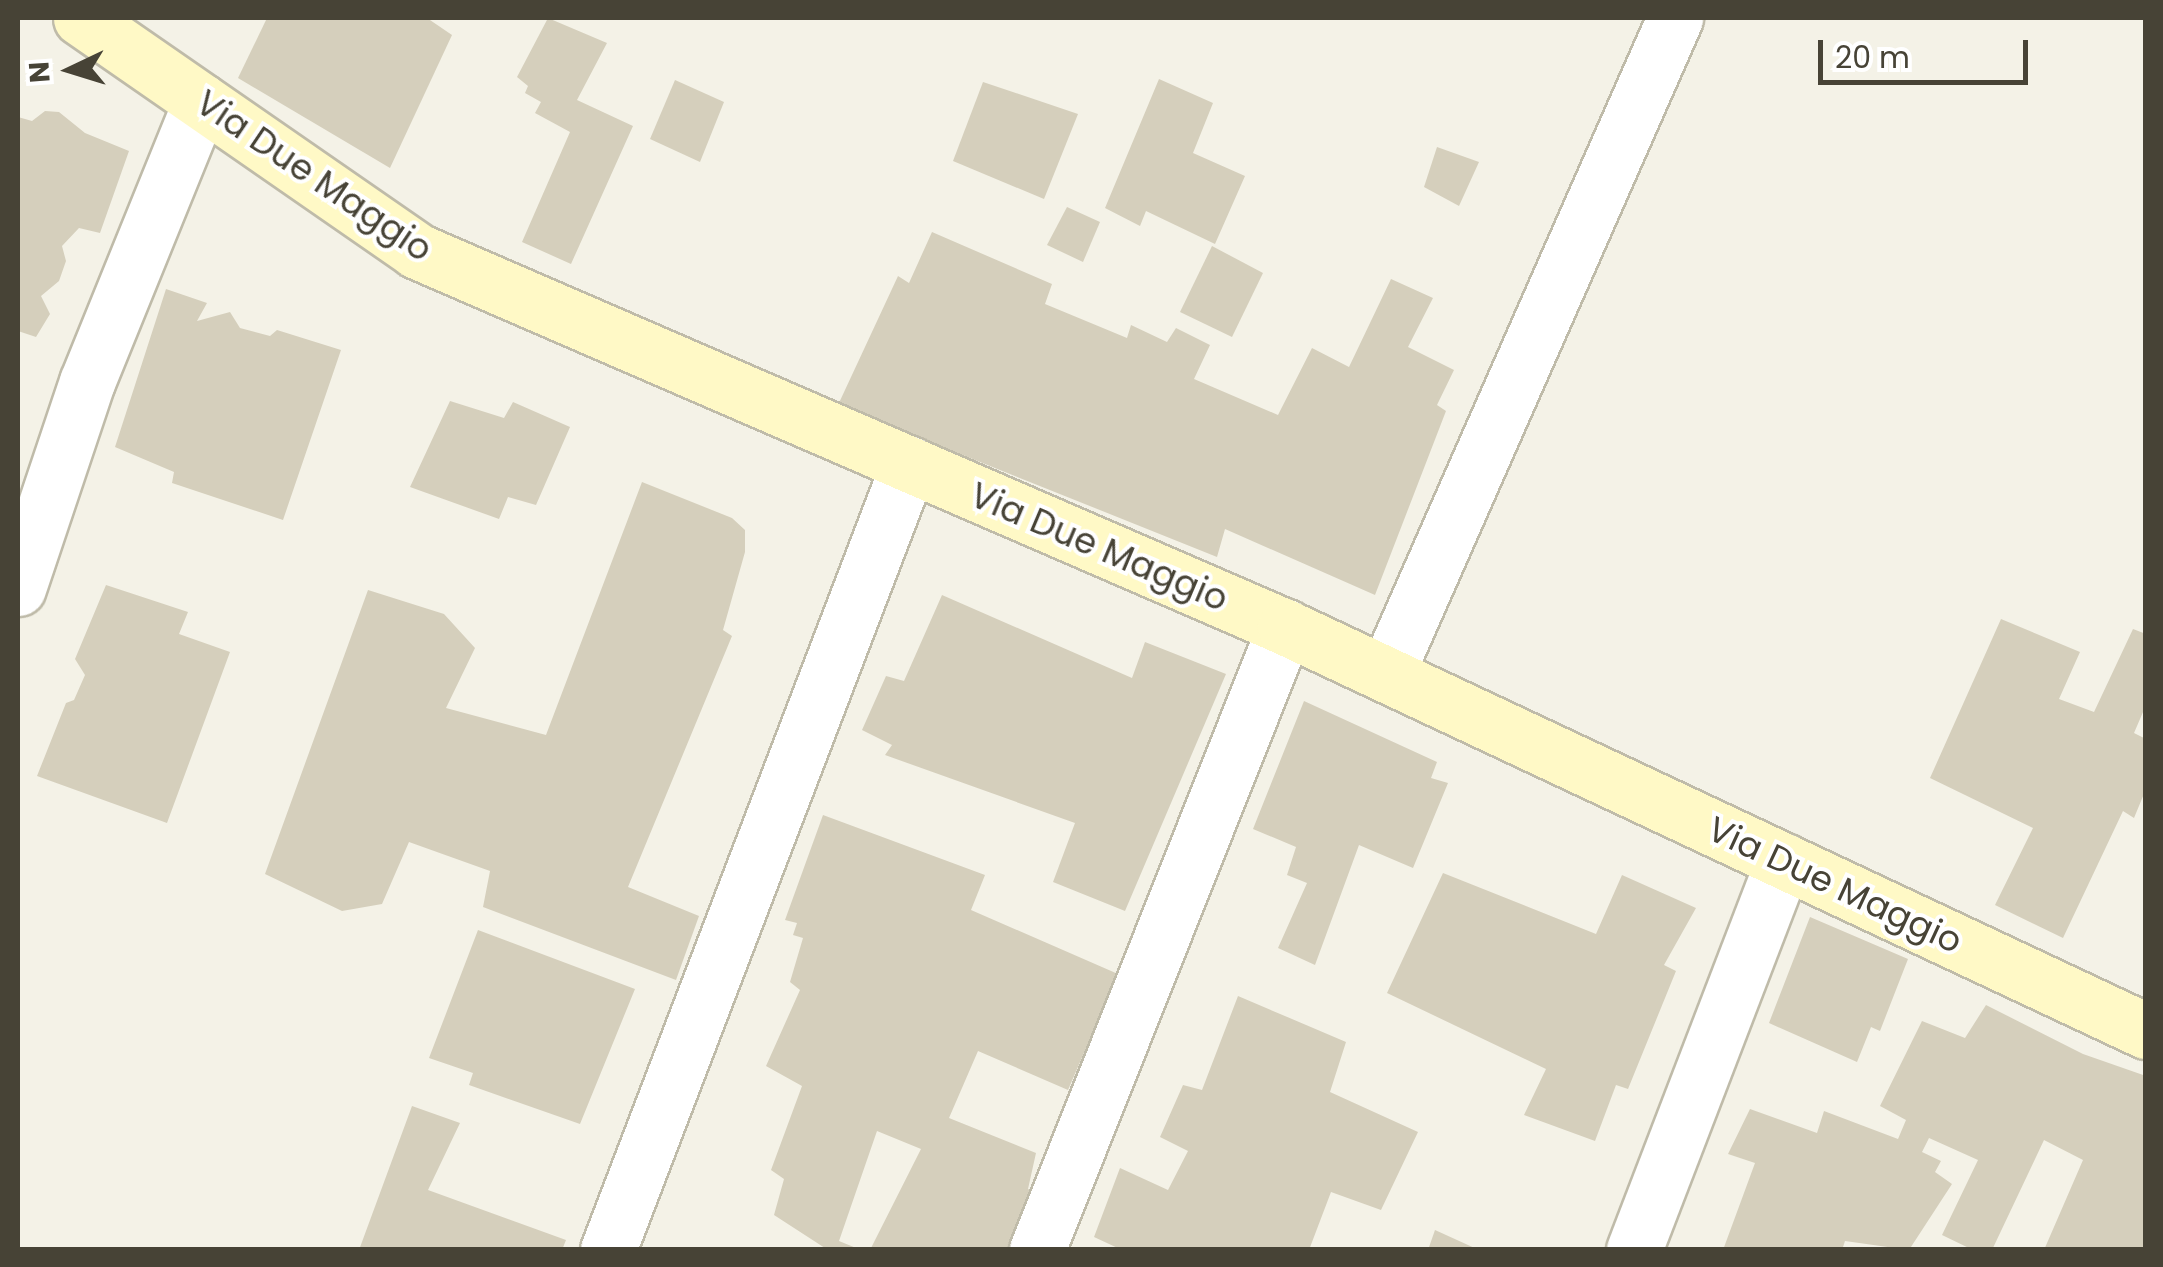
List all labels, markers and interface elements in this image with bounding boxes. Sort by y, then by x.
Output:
north arrow [20,20,120,120]
scale bar [1823,20,2033,82]
text: 20 m [1835,36,1910,79]
text: N [19,60,60,84]
street label: Via Due Maggio [188,82,440,270]
street label: Via Due Maggio [964,474,1234,620]
street label: Via Due Maggio [1701,808,1969,962]

